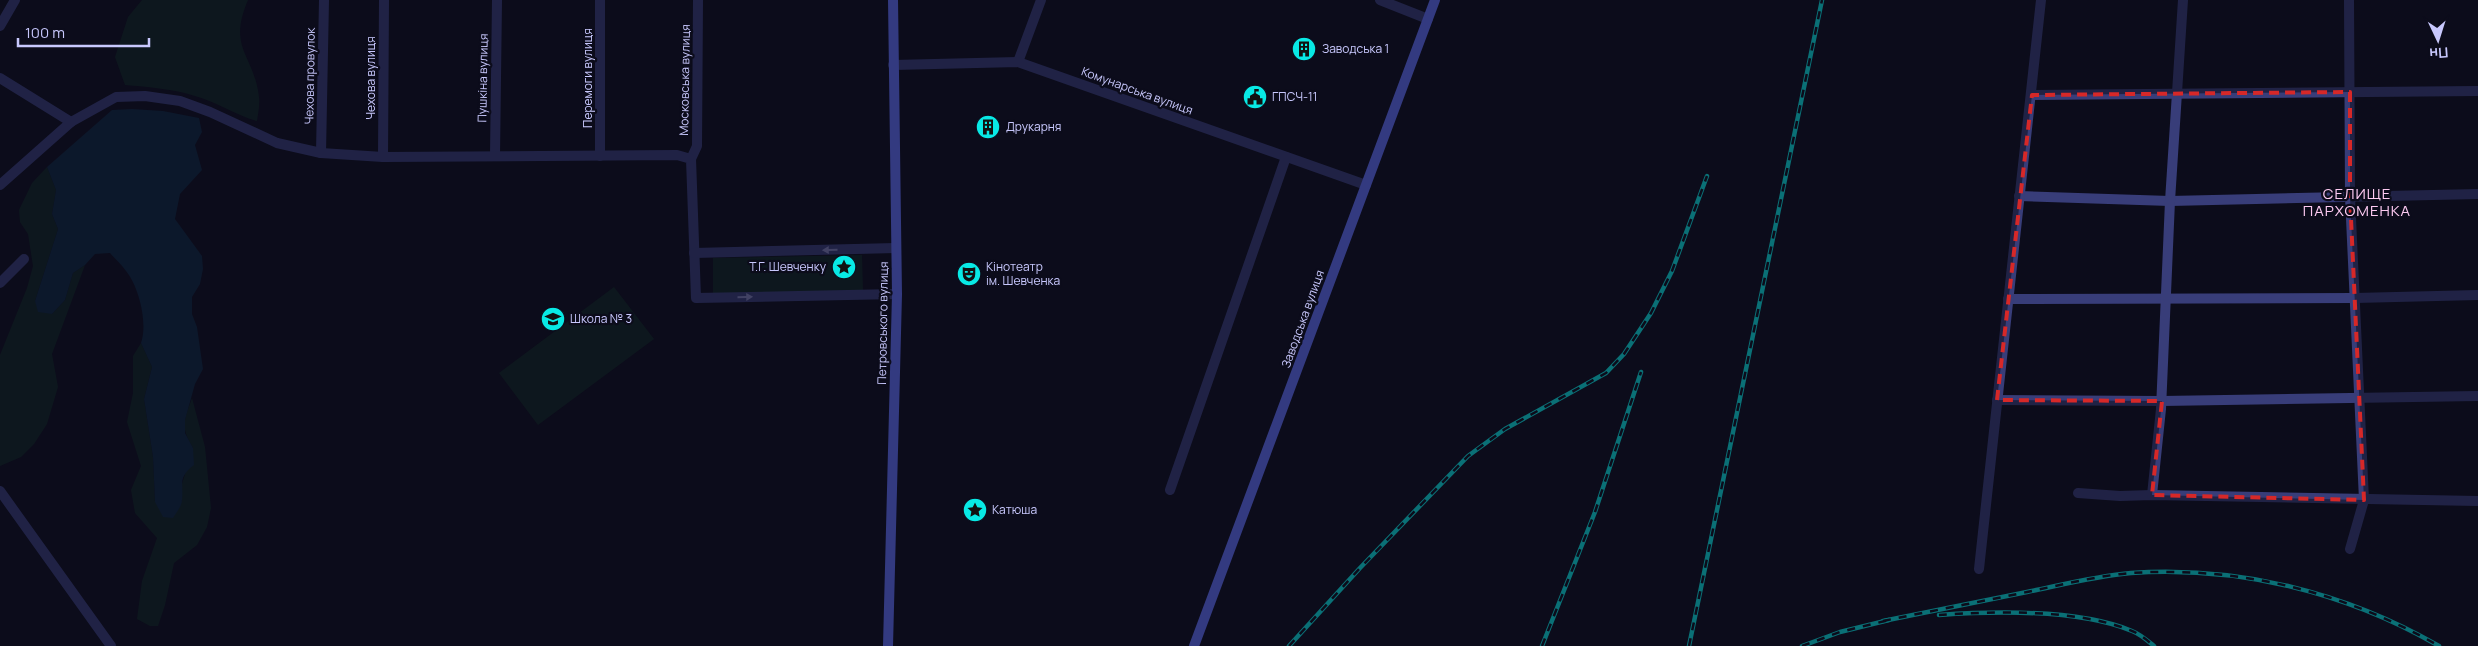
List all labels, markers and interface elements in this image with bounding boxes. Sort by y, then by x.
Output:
scale bar [18,15,149,47]
north arrow [2413,15,2463,65]
text: 100 m [25,22,65,43]
street label: Московська вулиця [675,24,694,136]
street label: Чехова провулок [300,26,319,124]
street label: Перемоги вулиця [579,28,596,128]
street label: Пушкіна вулиця [473,33,492,123]
street label: Чехова вулиця [362,36,379,120]
building icon: Заводська 1 [1291,36,1317,62]
place label: Заводська 1 [1322,40,1389,57]
text: Пн [2429,43,2449,64]
street label: Комунарська вулиця [1079,62,1195,119]
public building icon: ГПСЧ-11 [1242,84,1268,110]
place label: ГПСЧ-11 [1272,88,1317,105]
building icon: Друкарня [975,114,1001,140]
place label: Друкарня [1006,118,1062,135]
district label: СЕЛИЩЕ ПАРХОМЕНКА [2303,183,2411,221]
one-way arrow [822,246,838,254]
place icon: Т.Г. Шевченку [831,254,857,280]
place label: Т.Г. Шевченку [749,258,827,275]
place label: Кінотеатр ім. Шевченка [986,258,1060,289]
street label: Петровського вулиця [873,261,892,385]
theatre icon: Кінотеатр ім. Шевченка [956,261,982,287]
street label: Заводська вулиця [1277,268,1328,370]
one-way arrow [737,293,753,301]
school or university icon: Школа № 3 [540,306,566,332]
place label: Школа № 3 [570,310,632,327]
place icon: Катюша [962,497,988,523]
place label: Катюша [992,501,1037,518]

